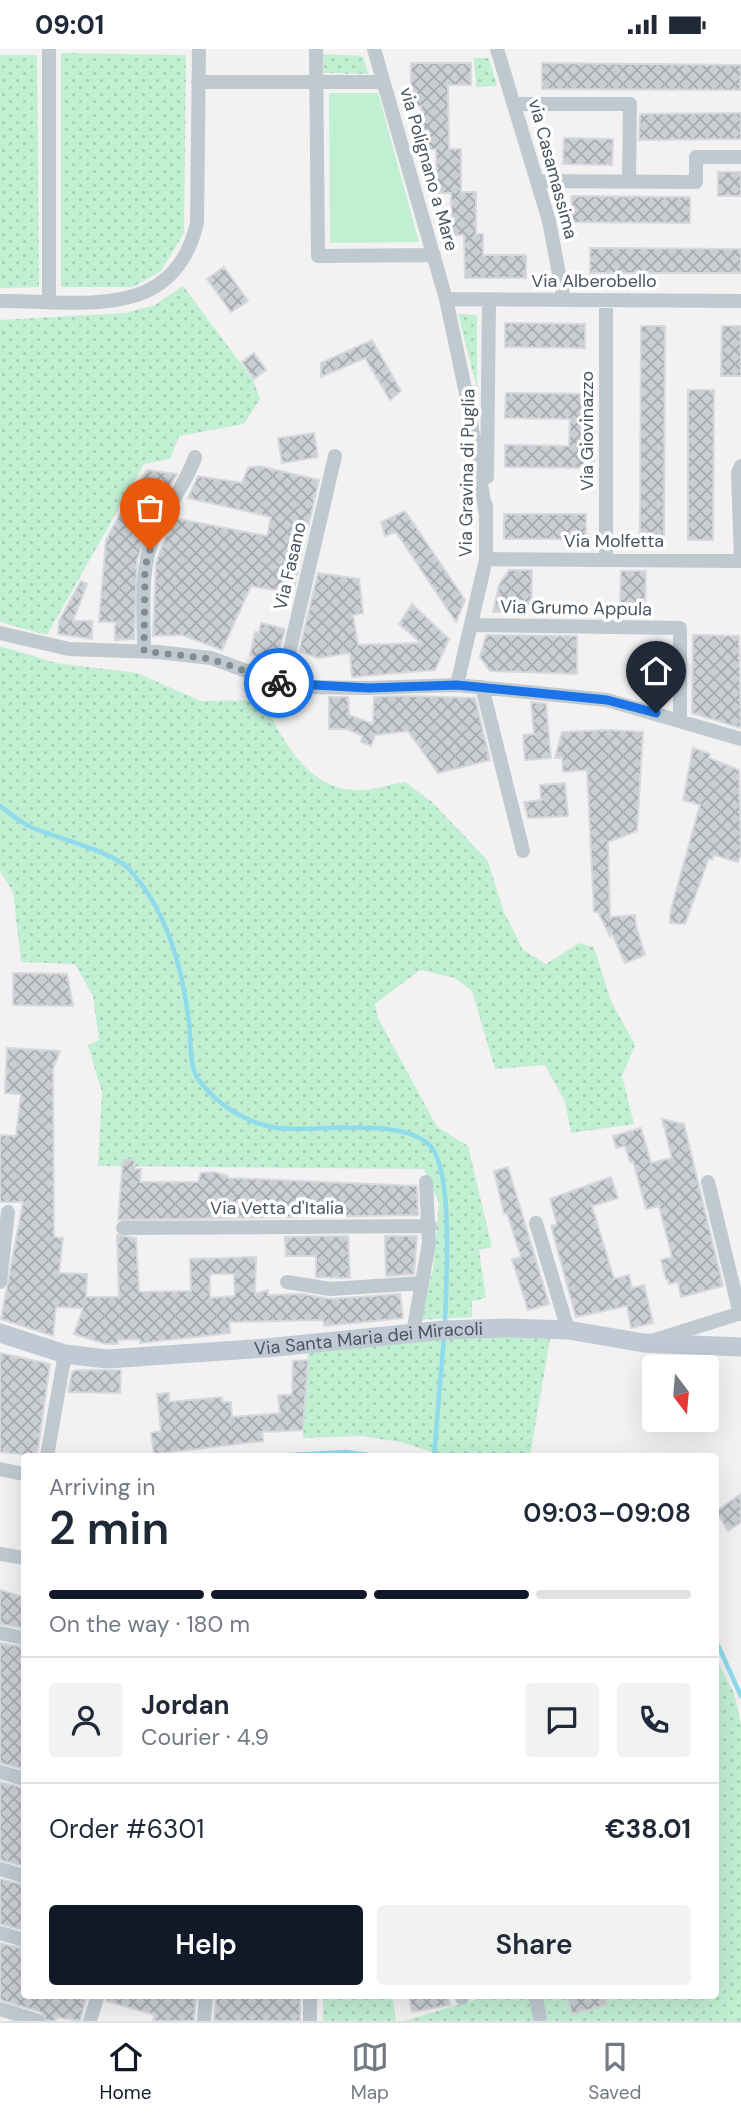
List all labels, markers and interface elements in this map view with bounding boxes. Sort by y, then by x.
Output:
text: 09:01 [35,8,104,42]
street label: via Polignano a Mare [394,84,464,254]
street label: via Casamassima [523,96,583,242]
street label: Via Alberobello [531,269,657,293]
street label: Via Giovinazzo [575,371,599,491]
street label: Via Gravina di Puglia [454,388,480,558]
pin [120,478,180,550]
icon: bag [131,489,169,527]
street label: Via Fasano [268,520,312,612]
street label: Via Molfetta [564,529,664,553]
street label: Via Grumo Appula [500,595,652,621]
pin [626,641,686,713]
courier [244,648,314,718]
icon: home [637,652,675,690]
icon: bike [260,664,298,702]
street label: Via Vetta d'Italia [210,1196,344,1220]
street label: Via Santa Maria dei Miracoli [253,1317,483,1361]
north arrow [642,1355,719,1431]
map controls [642,1355,719,1432]
text: Arriving in [49,1472,155,1502]
text: 09:03–09:08 [523,1496,691,1530]
text: 2 min [49,1498,169,1558]
text: On the way · 180 m [49,1609,250,1639]
button: person [49,1683,123,1757]
button: chat [525,1683,599,1757]
button: phone [617,1683,691,1757]
text: Jordan [141,1688,230,1722]
text: Courier · 4.9 [141,1722,269,1752]
text: Order #6301 [49,1812,204,1846]
text: €38.01 [605,1812,691,1846]
button: Help [49,1905,363,1985]
button: Share [377,1905,691,1985]
tab: Home [100,2038,152,2105]
tab: Map [351,2038,389,2105]
tab: Saved [588,2038,641,2105]

